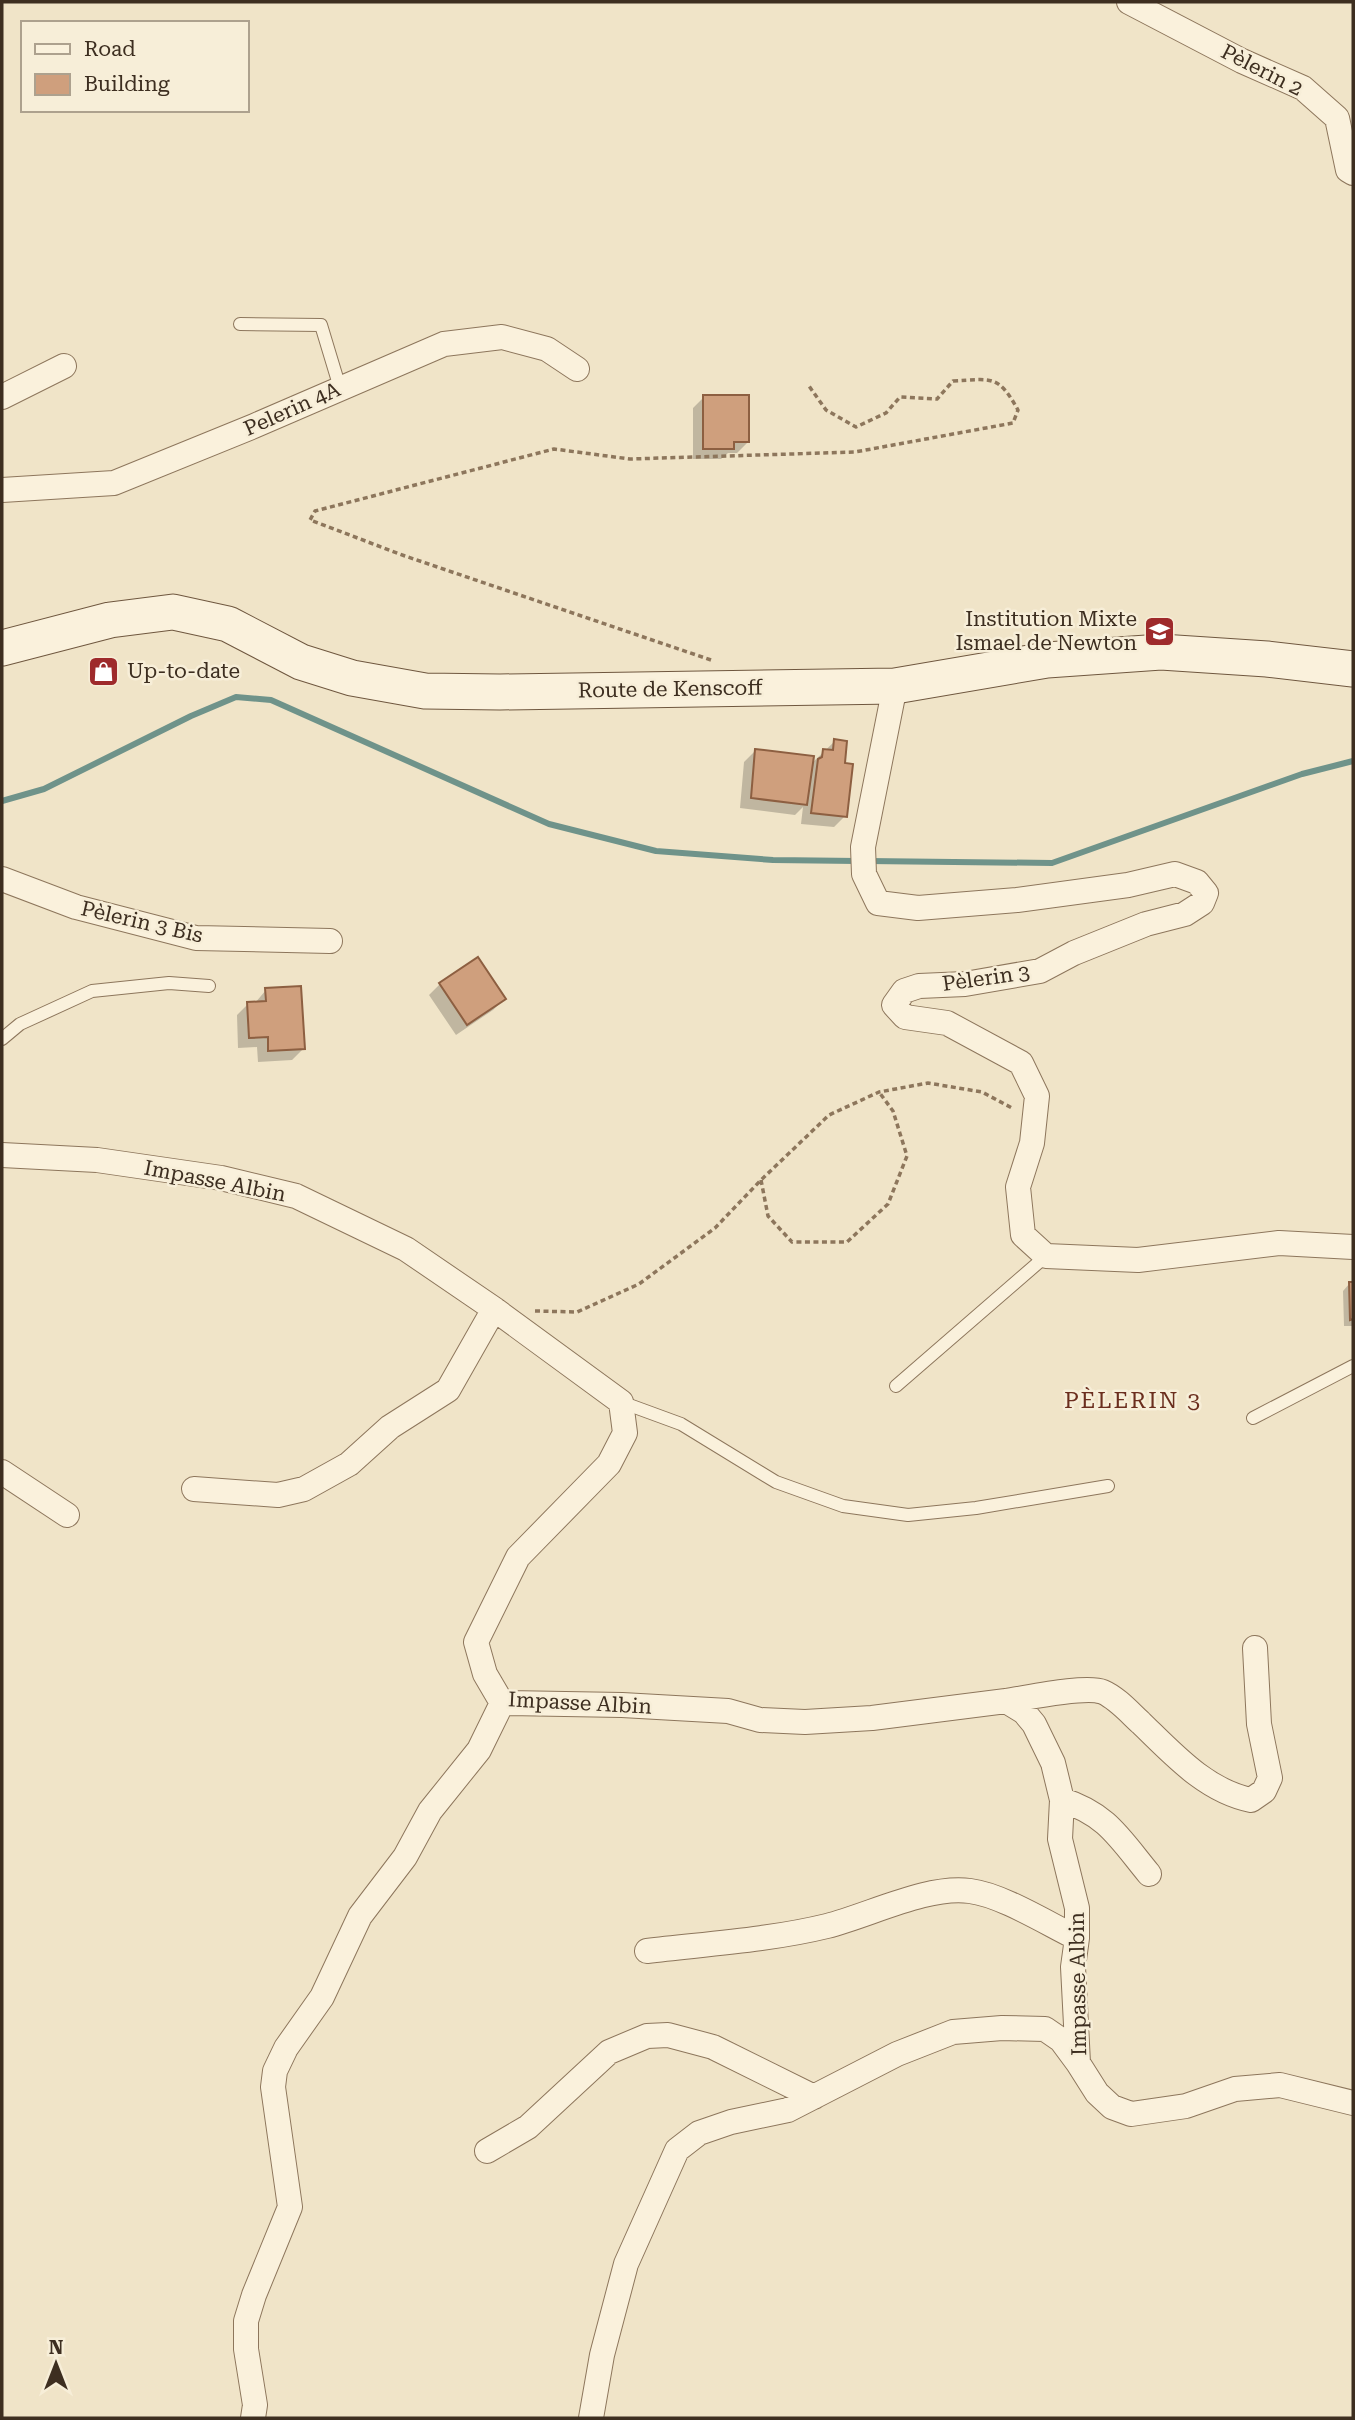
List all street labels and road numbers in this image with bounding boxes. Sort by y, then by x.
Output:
street label: Pèlerin 2 [1217,39,1307,101]
street label: Pelerin 4A [240,377,344,441]
street label: Route de Kenscoff [578,675,763,703]
street label: Pèlerin 3 Bis [79,896,205,948]
street label: Pèlerin 3 [941,960,1031,996]
street label: Impasse Albin [142,1156,288,1207]
street label: Impasse Albin [508,1687,653,1719]
street label: Impasse Albin [1065,1911,1091,2056]

